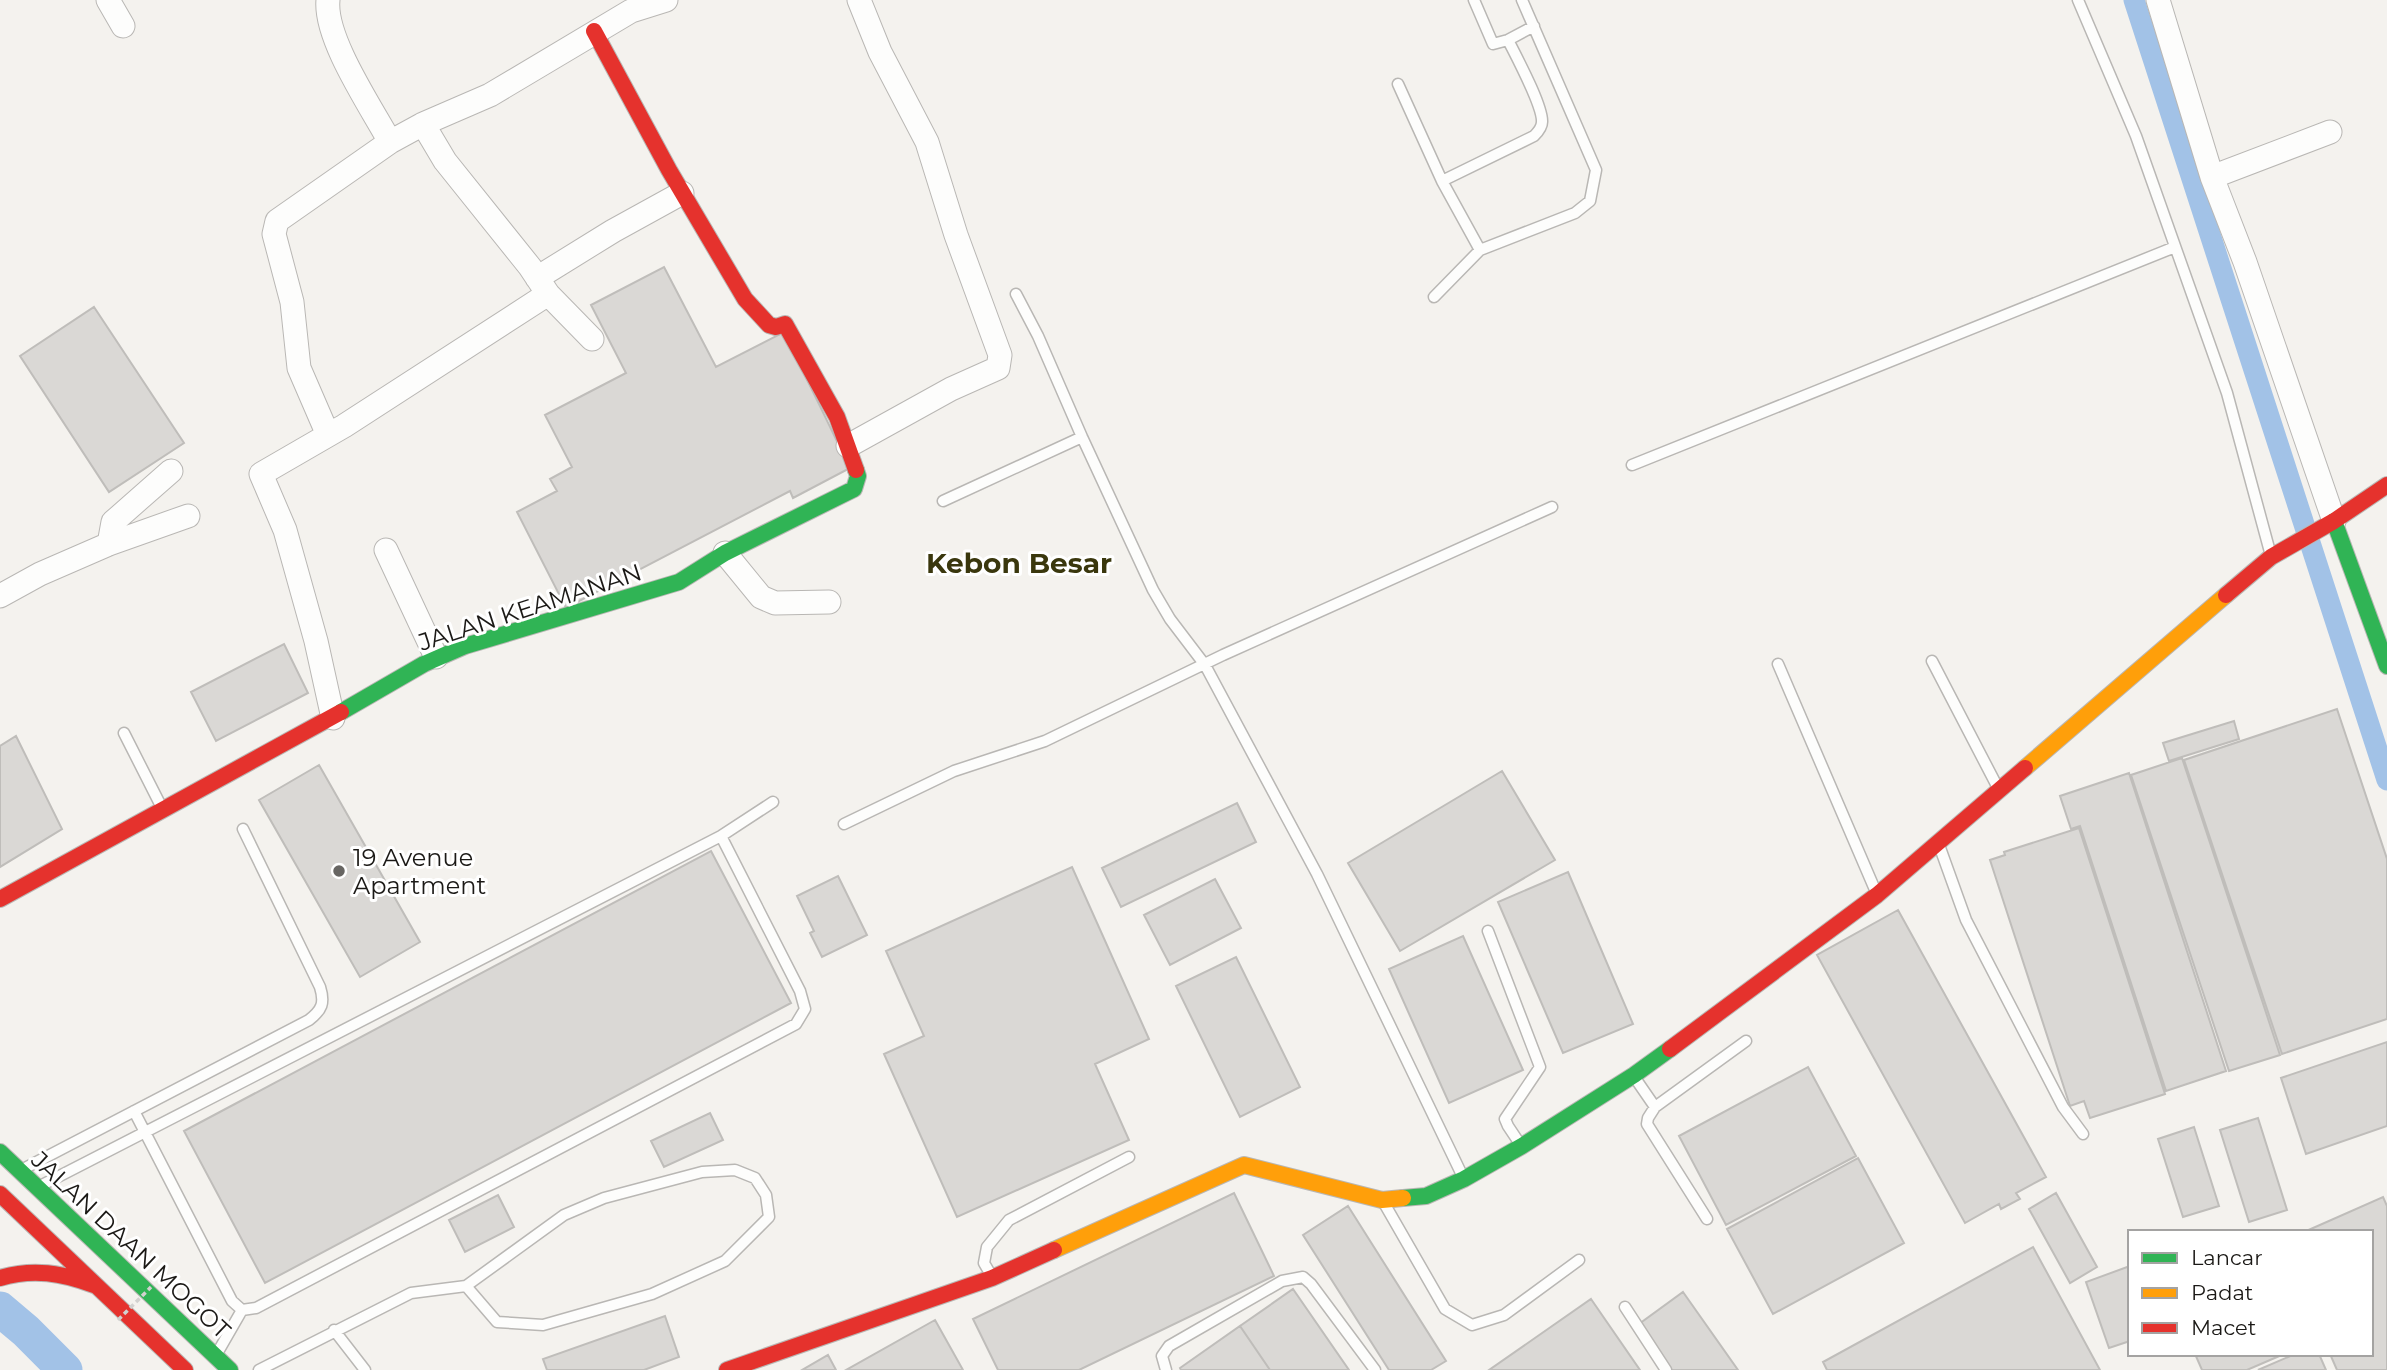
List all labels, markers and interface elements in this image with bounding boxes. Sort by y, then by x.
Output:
district label: Kebon Besar [926,546,1112,580]
street label: JALAN KEAMANAN [414,557,645,657]
place label: 19 Avenue Apartment [353,843,486,900]
marker: 19 Avenue Apartment [331,863,347,879]
street label: JALAN DAAN MOGOT [25,1145,237,1345]
legend [2128,1230,2373,1356]
text: Lancar [2191,1245,2263,1270]
text: Padat [2191,1280,2253,1305]
text: Macet [2191,1315,2256,1340]

